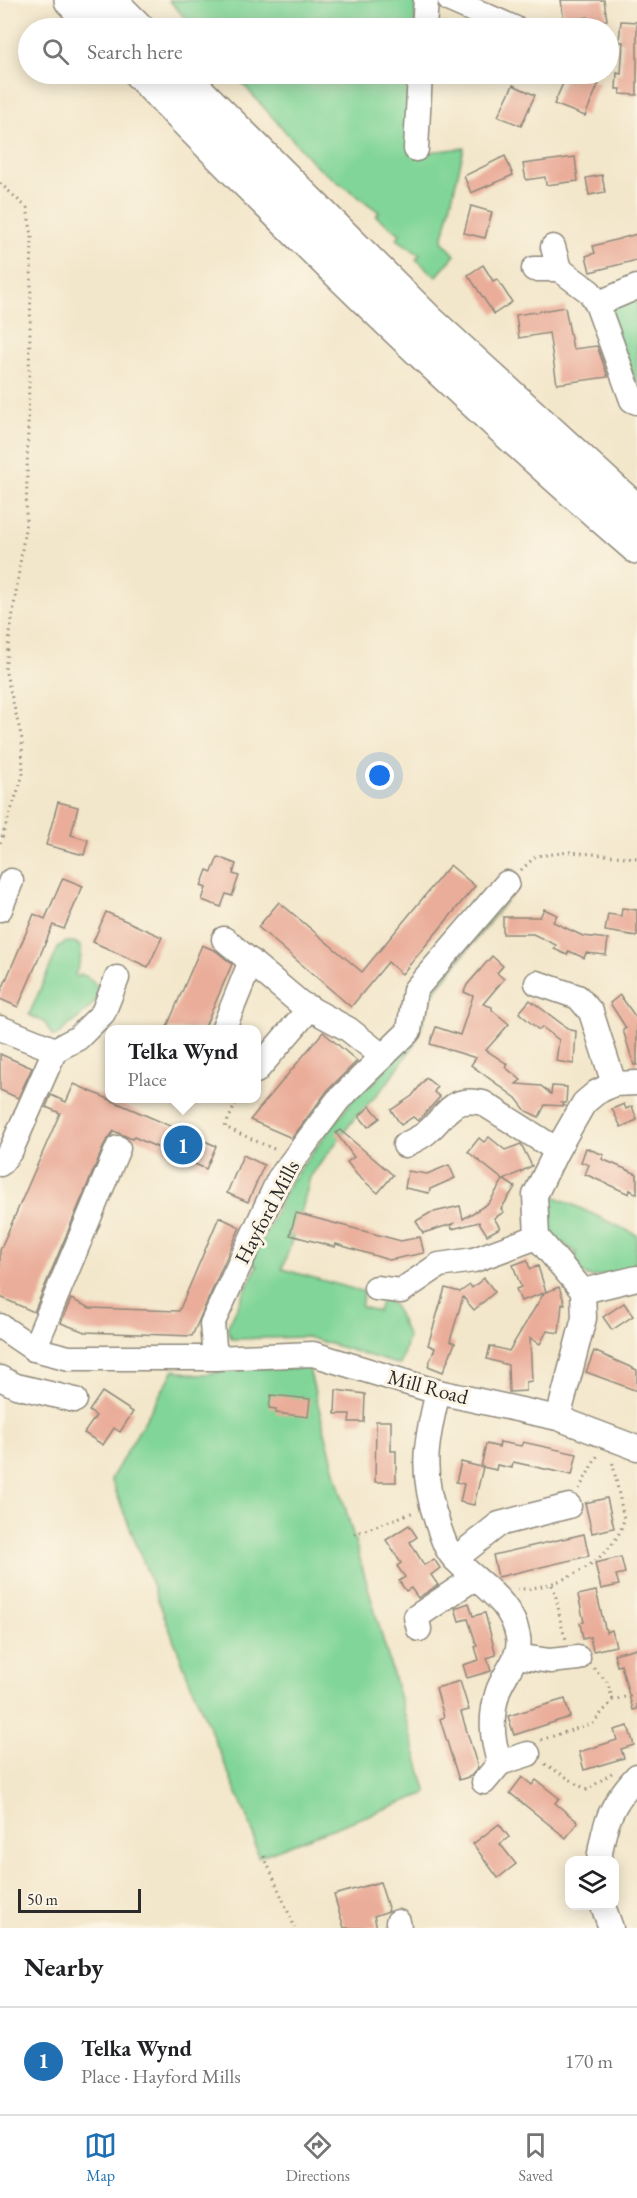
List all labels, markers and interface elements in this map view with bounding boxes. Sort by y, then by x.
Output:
search box [18,18,619,84]
icon: search [39,35,72,68]
text: Search here [87,37,182,66]
your location [365,761,394,790]
popup [105,1025,261,1103]
text: Telka Wynd [128,1037,238,1066]
text: Place [128,1066,167,1092]
pin: 1 [164,1122,202,1168]
street label: Hayford Mills [228,1155,305,1268]
street label: Mill Road [385,1363,472,1410]
map controls [565,1856,619,1910]
button: layers [565,1856,619,1910]
scale bar [18,1886,141,1914]
text: 50 m [27,1889,58,1910]
text: Nearby [24,1950,104,1984]
text: Telka Wynd [81,2034,192,2063]
text: 1 [38,2048,49,2074]
text: 170 m [565,2048,613,2074]
text: Place · Hayford Mills [81,2063,241,2089]
tab: Map [84,2129,117,2186]
tab: Directions [286,2129,350,2186]
tab: Saved [518,2129,553,2186]

